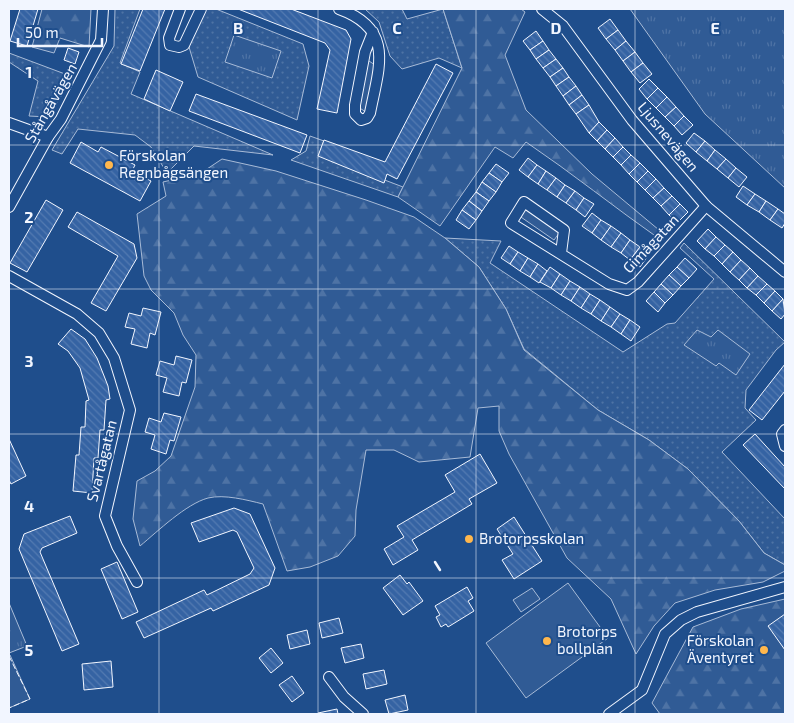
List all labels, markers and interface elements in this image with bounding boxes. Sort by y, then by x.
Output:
scale bar [18,15,101,47]
text: B [233,18,243,37]
text: C [392,18,402,37]
text: D [551,18,562,37]
text: E [710,18,720,37]
text: 50 m [25,23,59,41]
street label: Stångåvägen [20,60,80,145]
text: 1 [26,62,32,81]
street label: Ljusnevägen [634,98,703,176]
place label: Förskolan Regnbågsängen [119,146,228,181]
marker: Förskolan Regnbågsängen [103,159,115,171]
text: 2 [24,207,34,226]
street label: Gimågatan [619,210,682,276]
text: 3 [24,351,34,370]
street label: Svartågatan [82,418,120,503]
text: 4 [24,496,34,515]
place label: Brotorpsskolan [479,529,584,547]
marker: Brotorpsskolan [463,533,475,545]
place label: Brotorps bollplan [557,622,617,657]
place label: Förskolan Äventyret [687,631,754,666]
marker: Brotorps bollplan [541,635,553,647]
text: 5 [25,640,34,659]
marker: Förskolan Äventyret [758,644,770,656]

